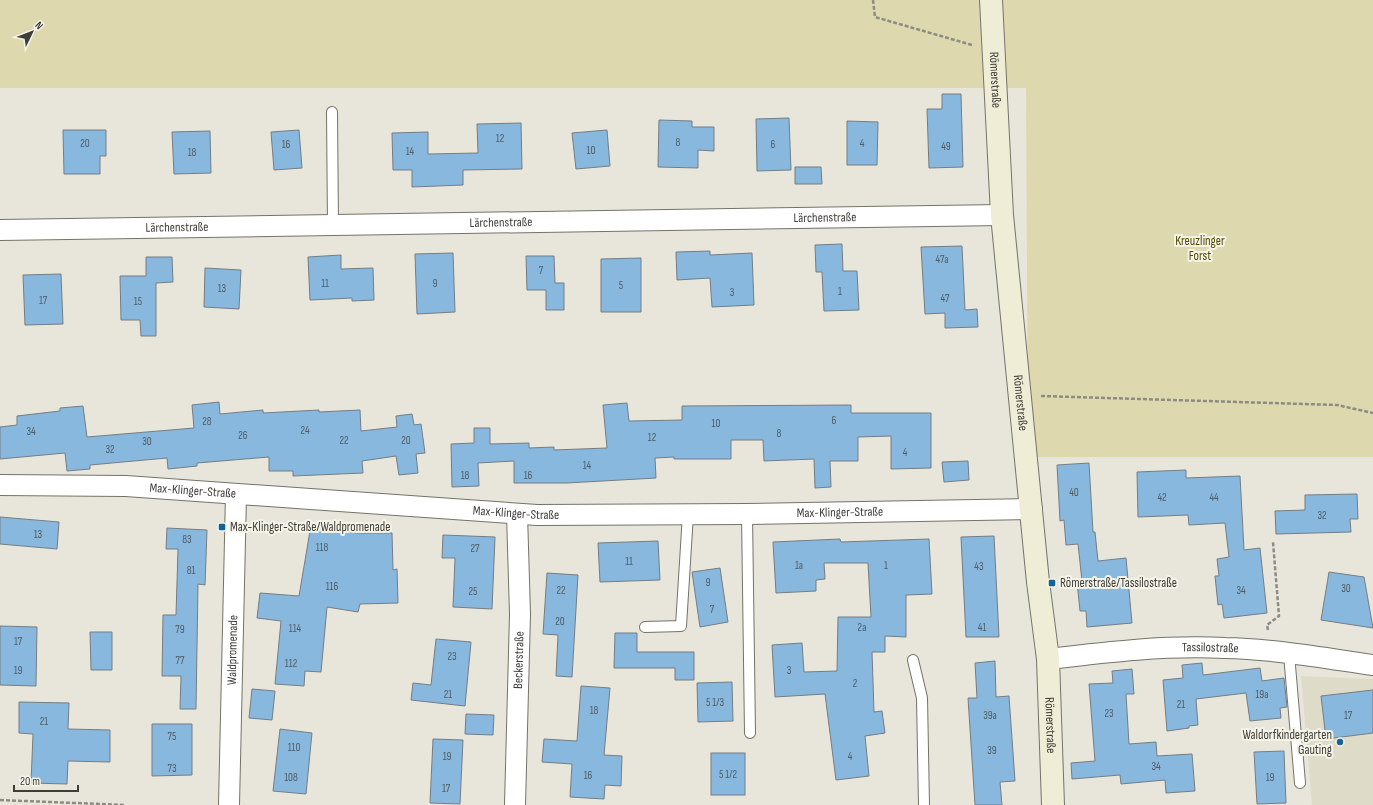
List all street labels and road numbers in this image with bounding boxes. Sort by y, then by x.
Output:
street label: Römerstraße [986,51,1005,108]
street label: Lärchenstraße [793,209,856,226]
street label: Lärchenstraße [469,214,532,231]
street label: Lärchenstraße [145,219,209,236]
street label: Römerstraße [1010,374,1031,432]
street label: Max-Klinger-Straße [149,480,237,502]
street label: Max-Klinger-Straße [472,502,559,523]
street label: Max-Klinger-Straße [797,504,883,521]
street label: Waldpromenade [224,615,241,685]
street label: Beckerstraße [510,631,528,689]
street label: Tassilostraße [1182,639,1239,656]
street label: Römerstraße [1041,697,1059,754]

